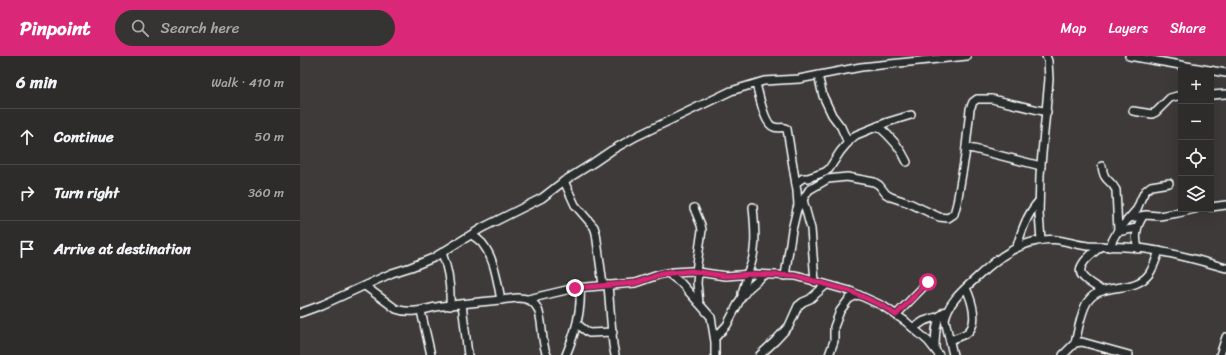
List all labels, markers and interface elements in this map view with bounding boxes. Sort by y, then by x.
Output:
search box [115,10,395,46]
text: Pinpoint [20,12,91,45]
text: Search here [161,15,240,41]
text: Map [1061,16,1086,41]
text: Layers [1108,16,1148,41]
text: Share [1170,16,1206,41]
icon: search [129,17,151,39]
text: 6 min [16,67,57,97]
map controls [1178,68,1214,212]
button: + [1178,68,1214,104]
text: Walk · 410 m [211,71,284,94]
button: − [1178,104,1214,140]
text: Continue [54,124,114,150]
text: 50 m [254,125,284,148]
icon: ahead [16,126,38,148]
button: locate [1178,140,1214,176]
button: layers [1178,176,1214,212]
text: Turn right [54,180,119,206]
text: 360 m [248,181,284,204]
icon: right [16,182,38,204]
text: Arrive at destination [54,236,191,262]
icon: arrive [16,238,38,260]
route start [919,273,937,291]
route end [566,279,584,297]

